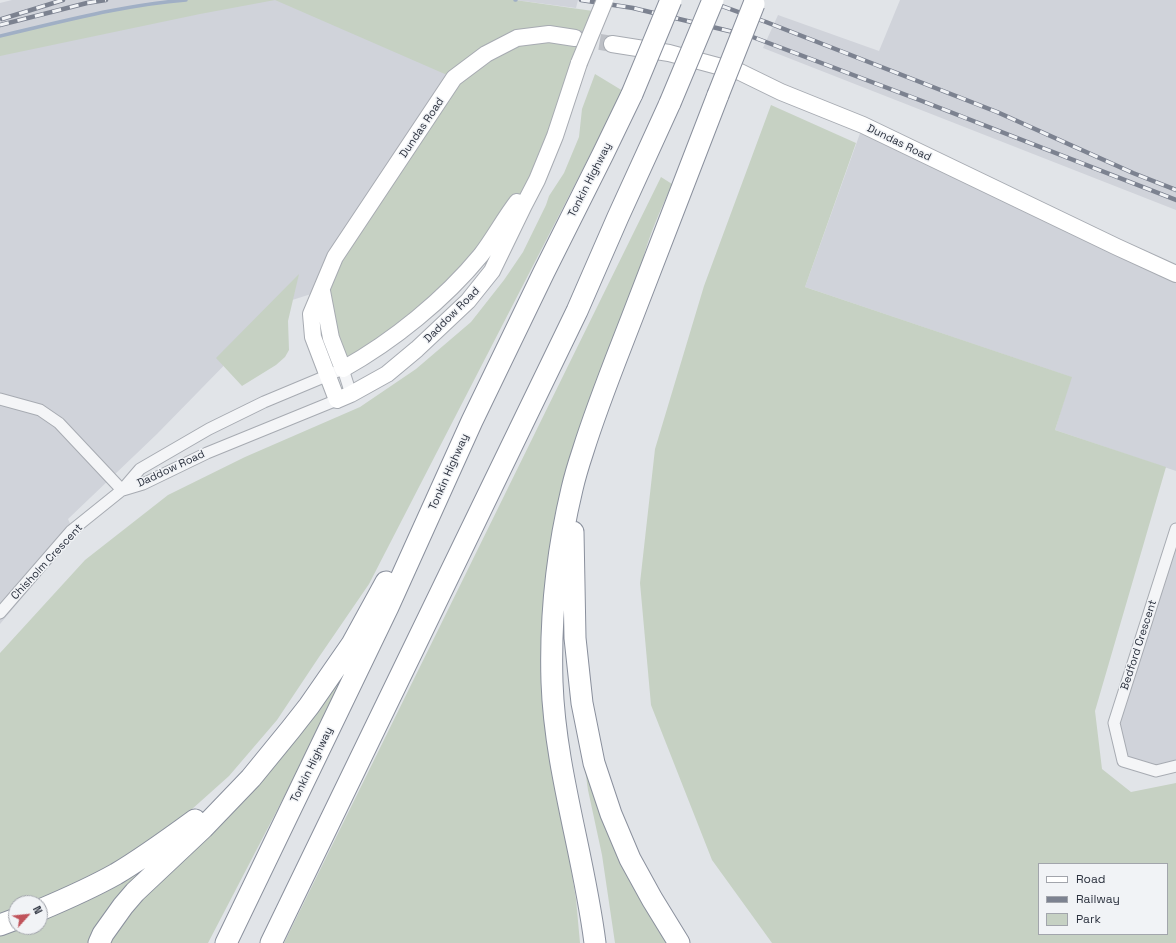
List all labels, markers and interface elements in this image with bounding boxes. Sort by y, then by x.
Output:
street label: Dundas Road [397,95,447,161]
street label: Dundas Road [865,122,933,164]
street label: Tonkin Highway [565,140,615,220]
street label: Daddow Road [422,285,482,345]
street label: Tonkin Highway [426,432,472,512]
street label: Daddow Road [135,448,207,490]
street label: Chisholm Crescent [8,521,86,603]
street label: Bedford Crescent [1118,598,1160,692]
street label: Tonkin Highway [288,725,336,805]
legend [1038,863,1168,935]
text: Road [1076,871,1105,887]
text: Railway [1076,891,1120,907]
north arrow [8,895,48,935]
text: N [30,904,46,916]
text: Park [1076,911,1101,927]

